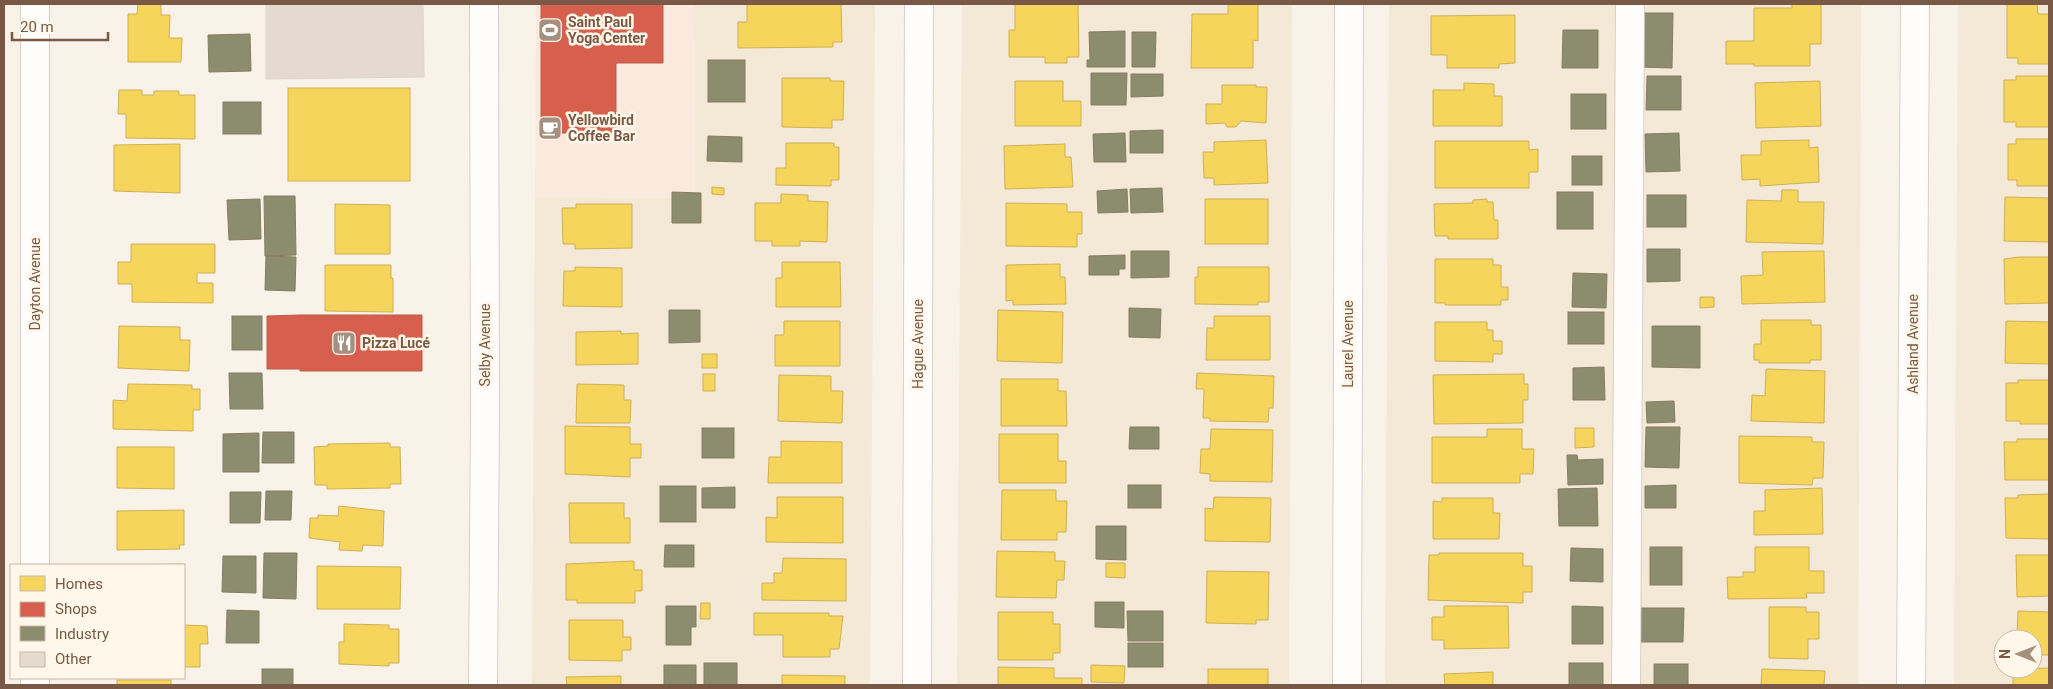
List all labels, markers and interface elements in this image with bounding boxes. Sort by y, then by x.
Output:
scale bar [12,10,109,42]
place label: Saint Paul Yoga Center [568,14,645,46]
sports icon: Saint Paul Yoga Center [537,17,563,43]
text: 20 m [20,18,54,36]
place label: Yellowbird Coffee Bar [568,112,635,144]
cafe icon: Yellowbird Coffee Bar [537,115,563,141]
street label: Dayton Avenue [27,238,43,330]
street label: Ashland Avenue [1905,294,1921,394]
street label: Hague Avenue [910,299,926,389]
street label: Laurel Avenue [1340,300,1356,388]
street label: Selby Avenue [477,304,493,386]
restaurant icon: Pizza Lucé [331,330,357,356]
place label: Pizza Lucé [362,335,430,351]
legend [10,564,185,679]
text: Homes [55,575,103,593]
text: Shops [55,600,97,618]
text: Industry [55,625,109,643]
north arrow [1993,629,2043,679]
text: N [1997,649,2013,659]
text: Other [55,650,92,668]

